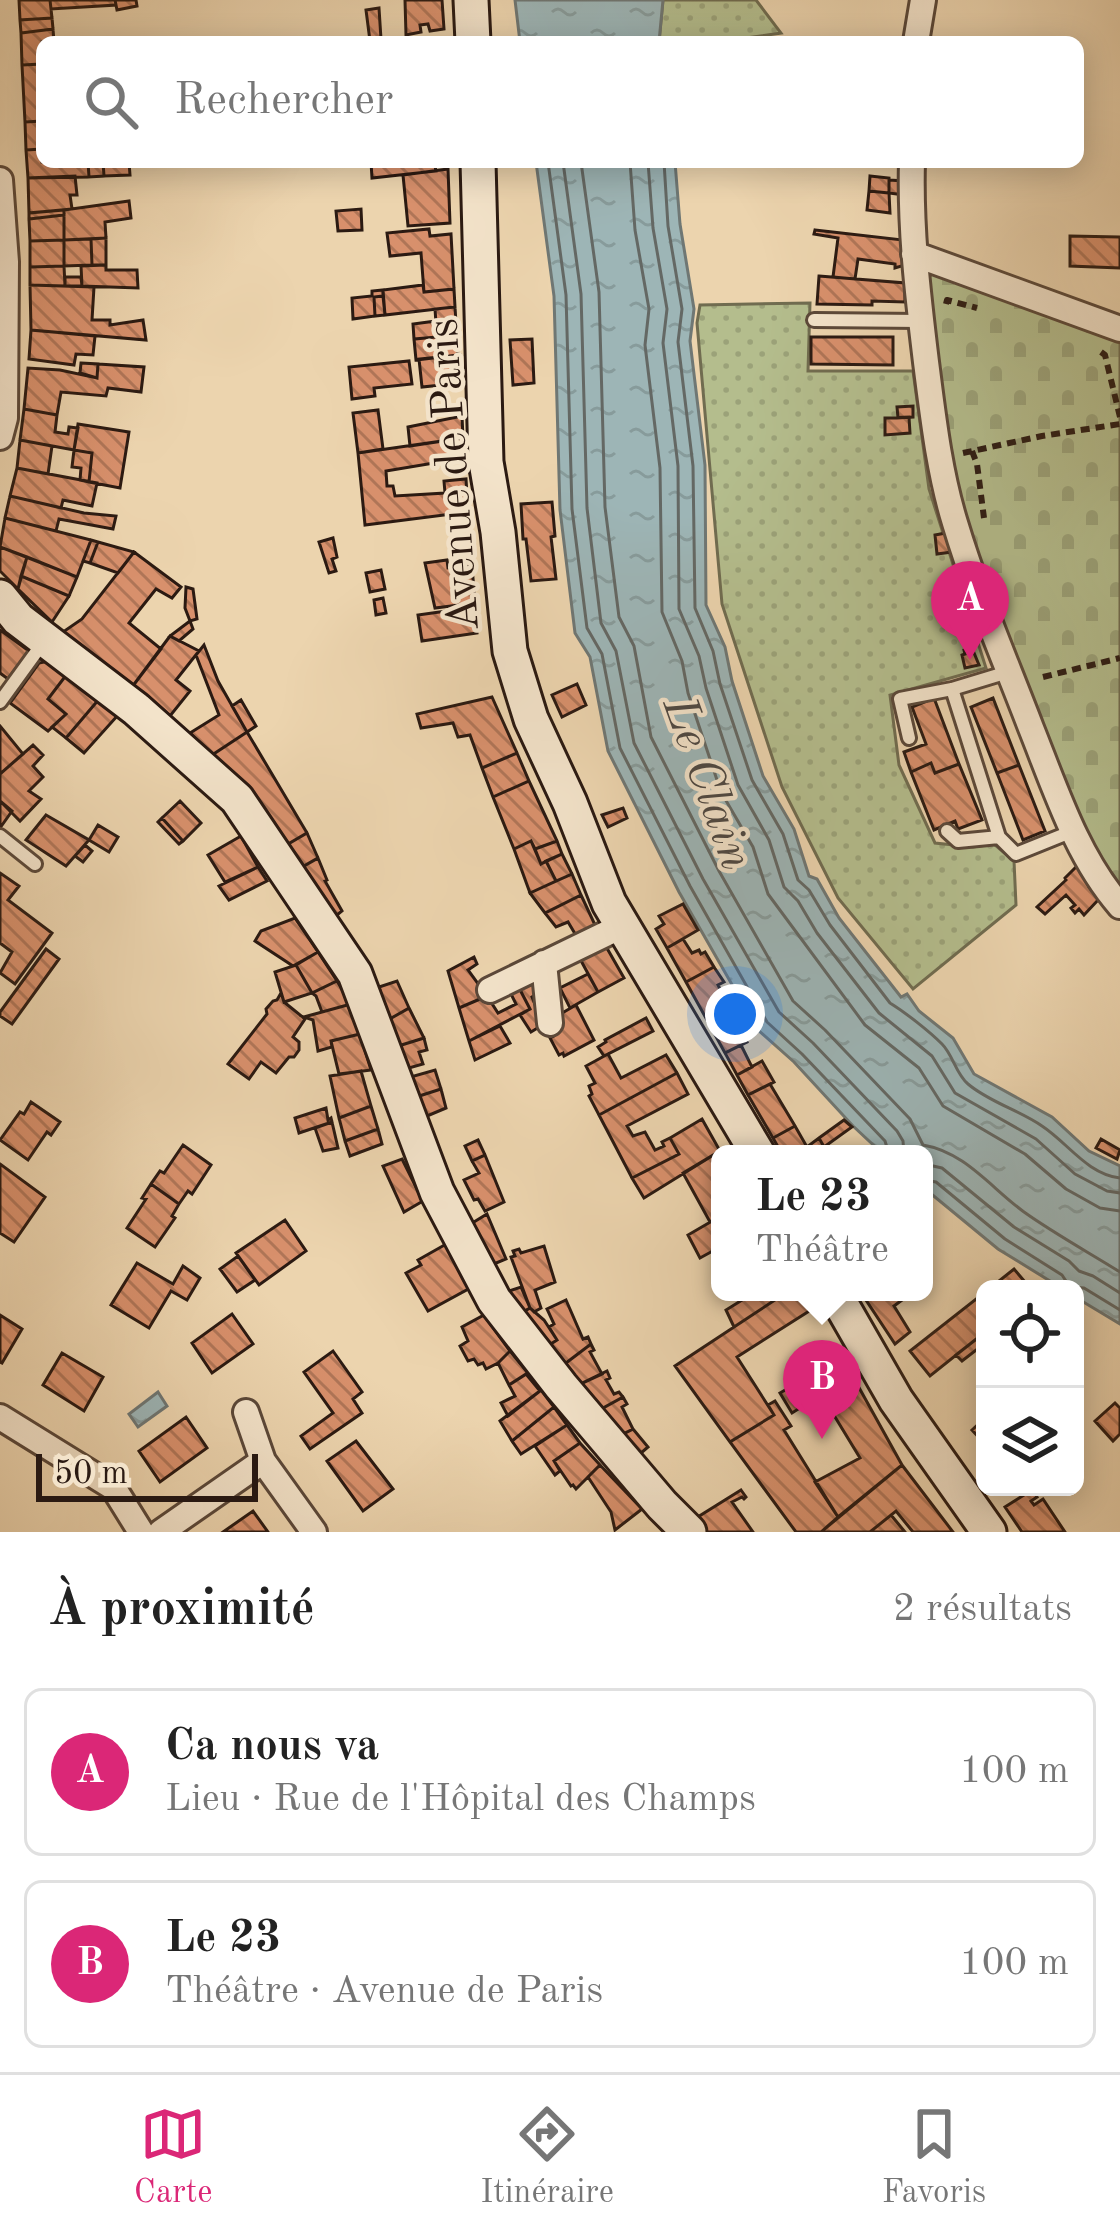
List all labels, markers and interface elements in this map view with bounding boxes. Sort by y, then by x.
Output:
search box [36,36,1084,168]
icon: search [78,69,144,135]
text: Rechercher [174,79,393,124]
street label: Avenue de Paris [422,317,489,633]
pin: A [931,561,1009,660]
water label: Le Clain [652,689,760,877]
your location [705,984,765,1044]
popup [711,1145,933,1301]
text: Le 23 [755,1176,871,1221]
text: Théâtre [755,1231,889,1270]
map controls [976,1280,1084,1496]
button: locate [976,1280,1084,1388]
pin: B [783,1340,861,1439]
button: layers [976,1388,1084,1496]
scale bar [36,1448,258,1501]
text: 50 m [54,1458,128,1491]
text: À proximité [48,1585,315,1636]
text: 2 résultats [893,1590,1072,1629]
text: Ca nous va [165,1725,379,1770]
text: A [75,1752,105,1791]
text: 100 m [959,1752,1069,1791]
text: Lieu · Rue de l'Hôpital des Champs [165,1780,756,1819]
text: Le 23 [165,1917,281,1962]
text: B [76,1944,104,1983]
text: 100 m [959,1944,1069,1983]
text: Théâtre · Avenue de Paris [165,1972,603,2011]
tab: Carte [134,2101,213,2214]
tab: Itinéraire [480,2101,614,2214]
tab: Favoris [882,2101,986,2214]

